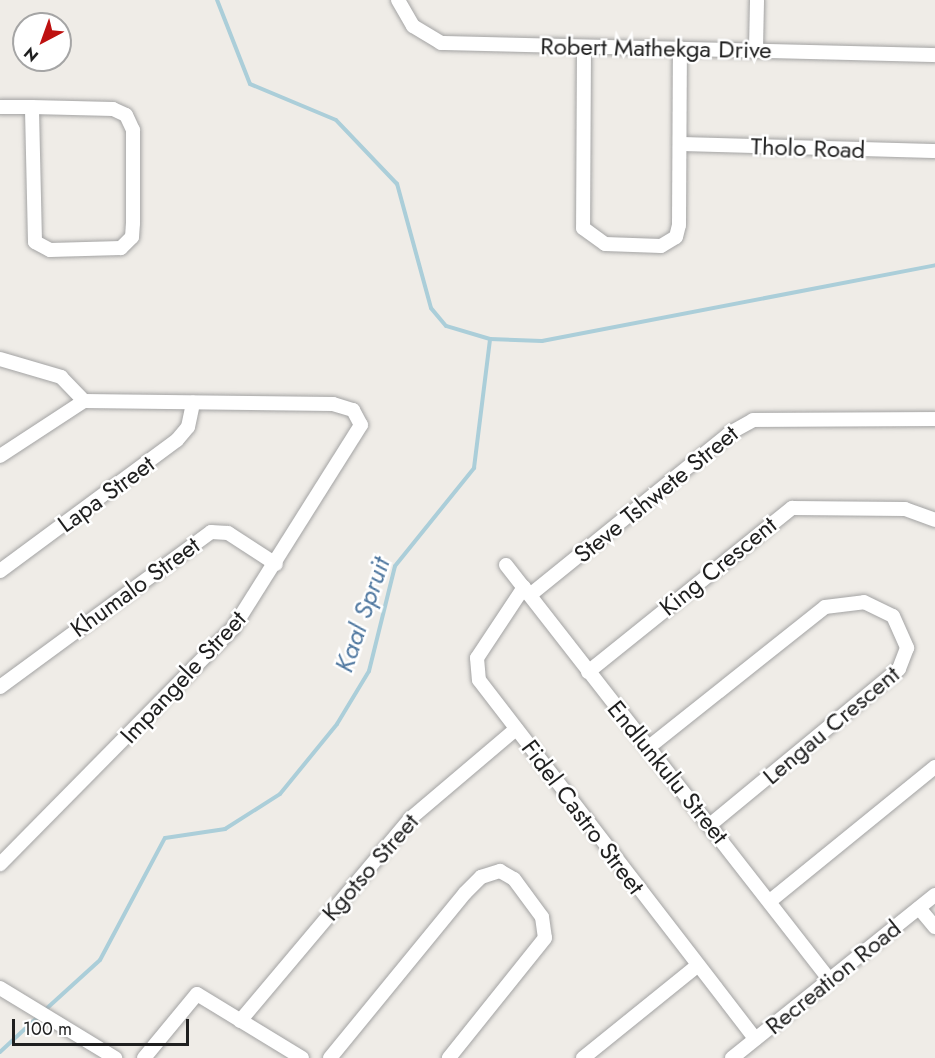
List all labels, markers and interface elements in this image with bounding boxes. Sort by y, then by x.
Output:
north arrow [12,12,72,72]
street label: Robert Mathekga Drive [540,32,772,64]
text: N [19,42,44,67]
street label: Tholo Road [750,132,866,164]
street label: Steve Tshwete Street [568,419,744,569]
street label: Lapa Street [52,449,160,539]
street label: King Crescent [654,510,782,622]
street label: Khumalo Street [65,531,205,643]
water label: Kaal Spruit [329,554,397,676]
street label: Impangele Street [114,605,252,749]
street label: Lengau Crescent [757,660,905,790]
street label: Endlunkulu Street [602,695,734,849]
street label: Fidel Castro Street [516,734,650,900]
street label: Kgotso Street [316,808,424,926]
street label: Recreation Road [760,914,906,1040]
scale bar [15,1007,192,1045]
text: 100 m [23,1016,72,1042]

